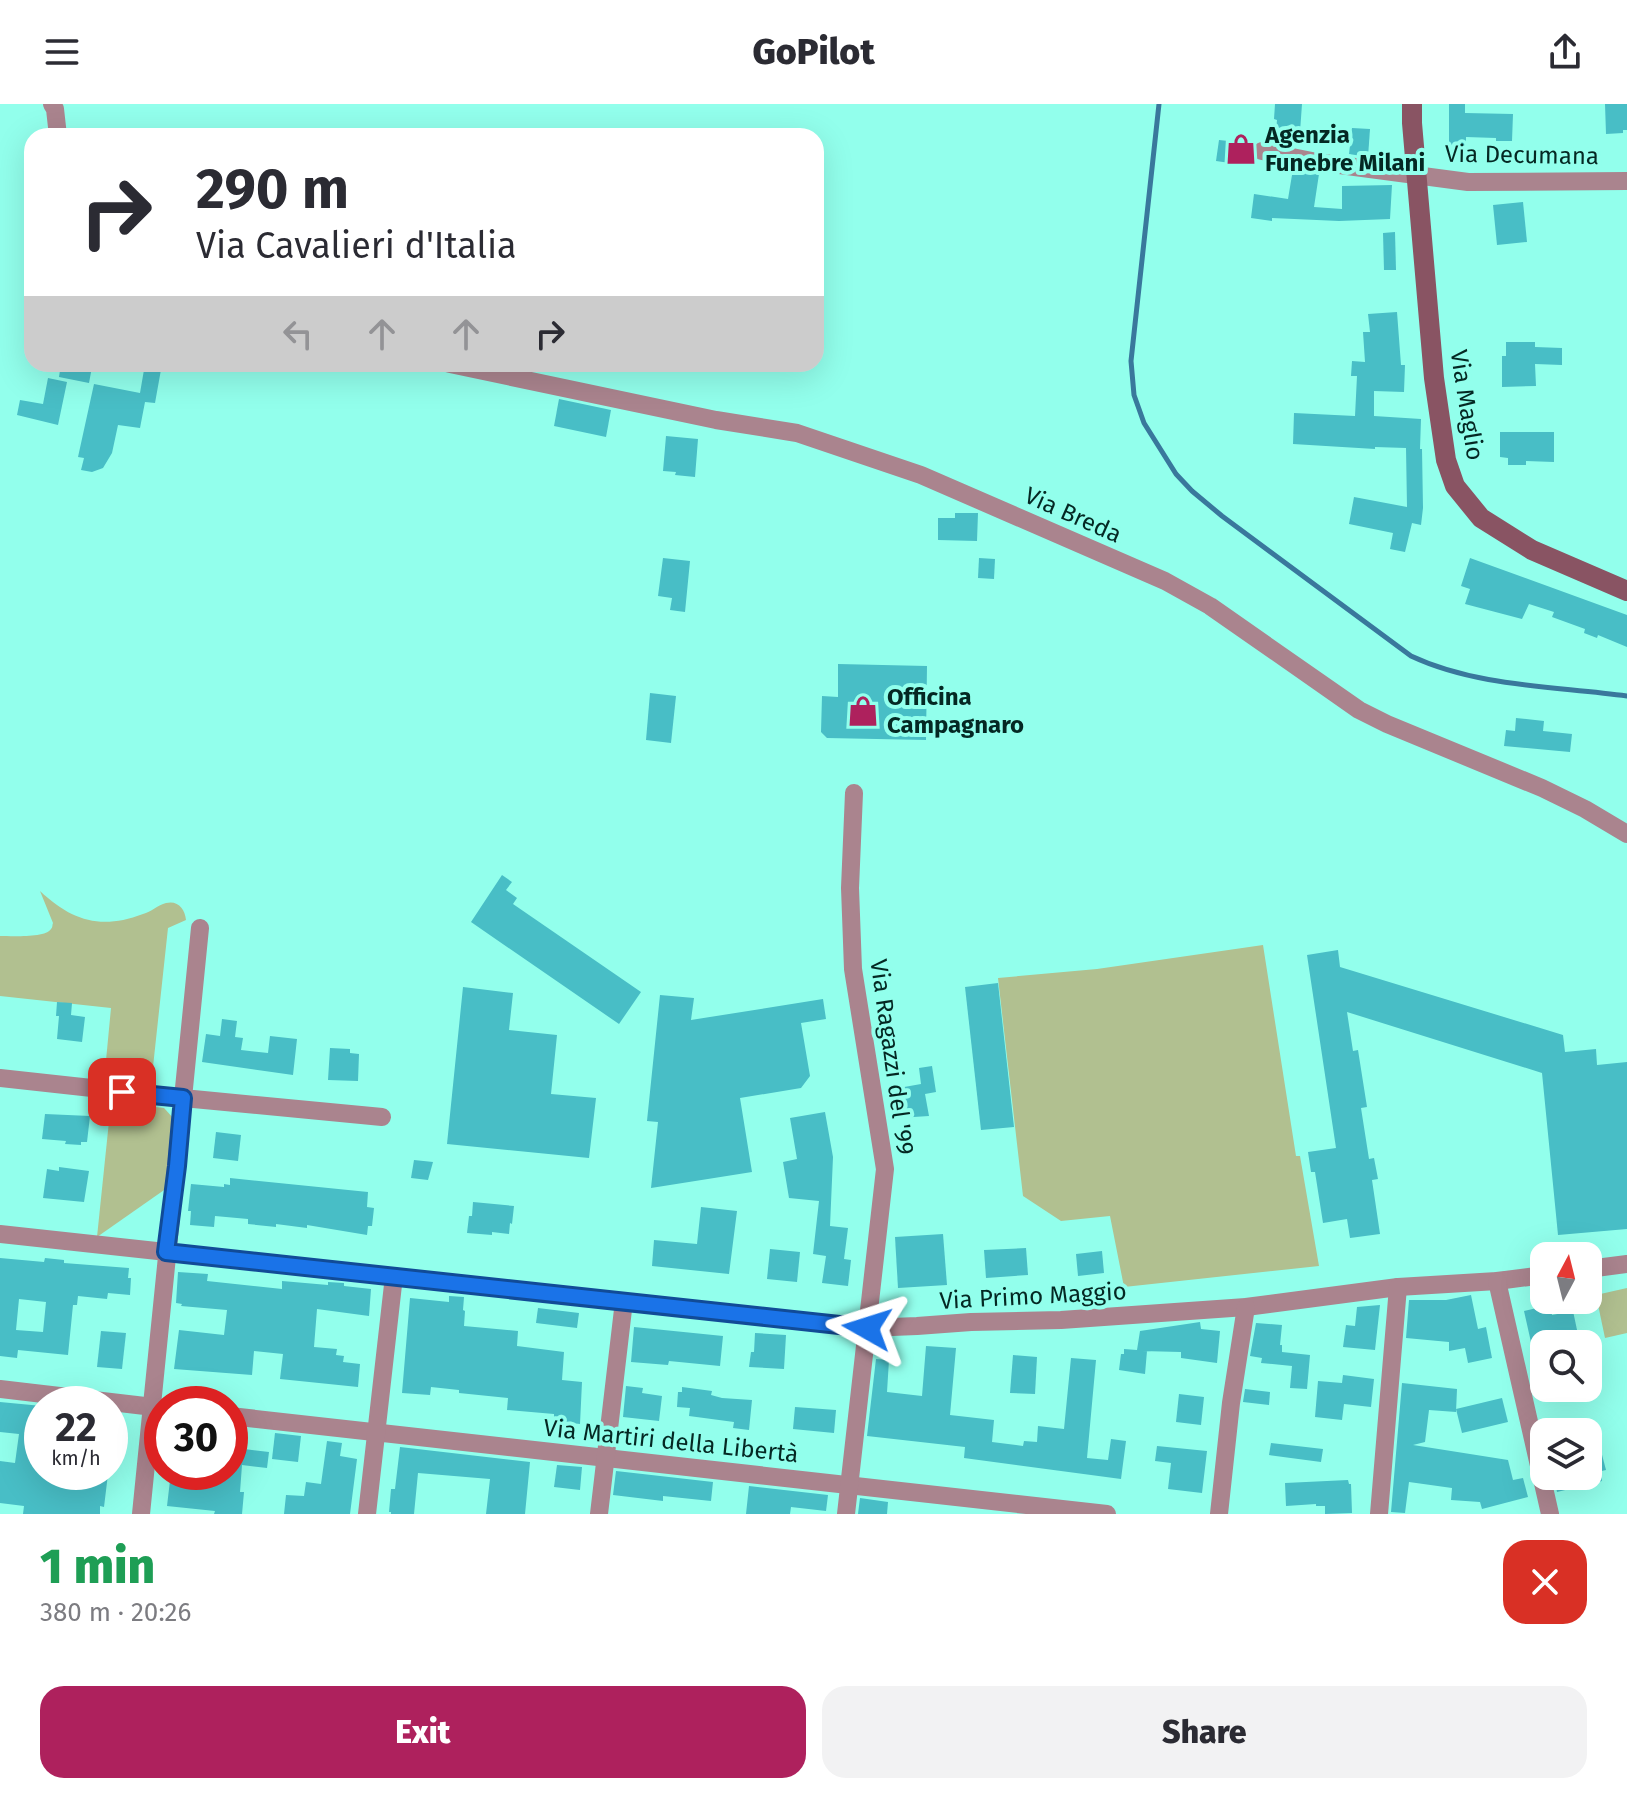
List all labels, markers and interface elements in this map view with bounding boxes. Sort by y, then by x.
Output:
icon: menu [40,30,84,74]
text: GoPilot [752,30,875,74]
icon: share [1543,30,1587,74]
place label: Agenzia Funebre Milani [1264,121,1425,177]
shop icon: Agenzia Funebre Milani [1224,132,1258,166]
street label: Via Decumana [1445,140,1599,170]
text: 290 m [196,156,349,223]
icon: right [64,160,168,264]
text: Via Cavalieri d'Italia [196,224,517,268]
icon: left [276,312,320,356]
icon: ahead [360,312,404,356]
icon: ahead [444,312,488,356]
icon: right [528,312,572,356]
street label: Via Maglio [1444,348,1490,462]
street label: Via Breda [1020,481,1126,549]
place label: Officina Campagnaro [887,683,1024,739]
shop icon: Officina Campagnaro [846,694,880,728]
street label: Via Ragazzi del '99 [864,957,920,1157]
pin [88,1058,156,1126]
icon: arrive [100,1070,144,1114]
north arrow [1530,1242,1602,1314]
map controls [1530,1242,1602,1490]
street label: Via Primo Maggio [939,1277,1127,1315]
position arrow [825,1286,909,1370]
button: search [1530,1330,1602,1402]
speed limit sign: 30 [144,1386,248,1490]
text: 22 [55,1404,97,1452]
street label: Via Martiri della Libertà [542,1414,800,1468]
button: layers [1530,1418,1602,1490]
text: km/h [51,1446,101,1470]
text: 1 min [40,1538,155,1596]
button: close [1503,1540,1587,1624]
text: 380 m · 20:26 [40,1597,191,1628]
button: Exit [40,1686,806,1778]
button: Share [822,1686,1587,1778]

